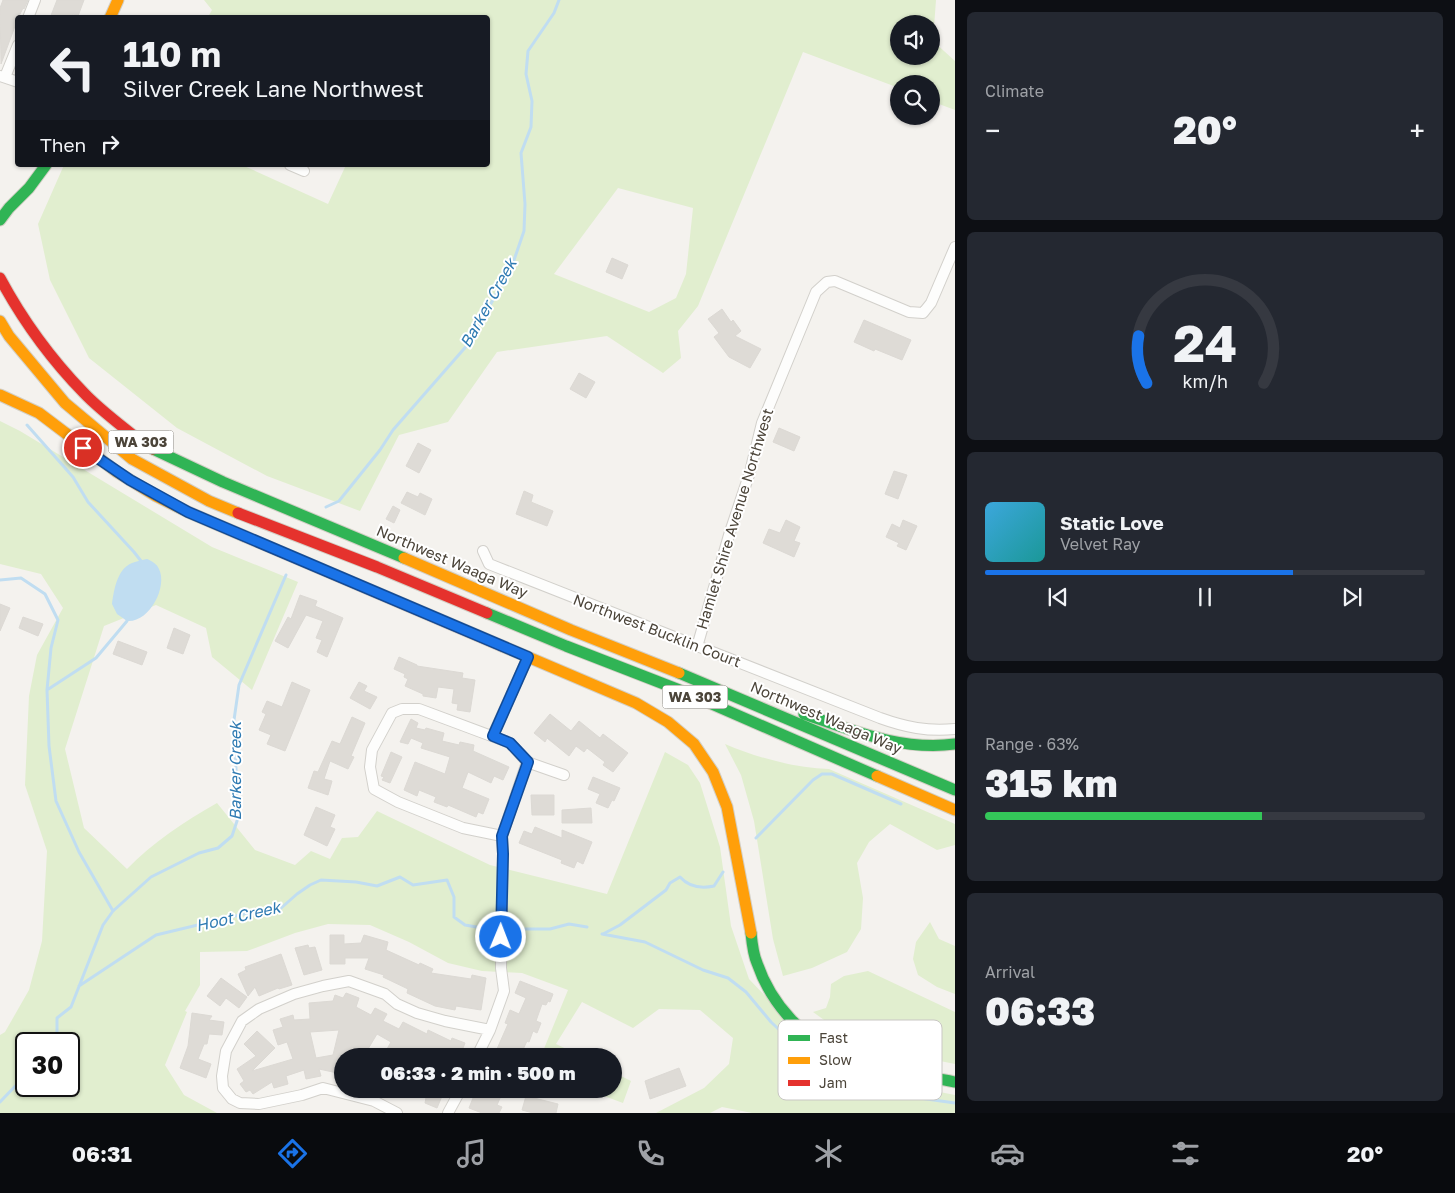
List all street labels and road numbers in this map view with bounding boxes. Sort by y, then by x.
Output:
street label: Hamlet Shire Avenue Northwest [692,406,776,631]
road number: WA 303 [108,431,174,454]
street label: Northwest Waaga Way [374,521,531,601]
street label: Northwest Bucklin Court [571,590,744,670]
street label: Northwest Waaga Way [748,677,905,757]
road number: WA 303 [662,686,728,709]

